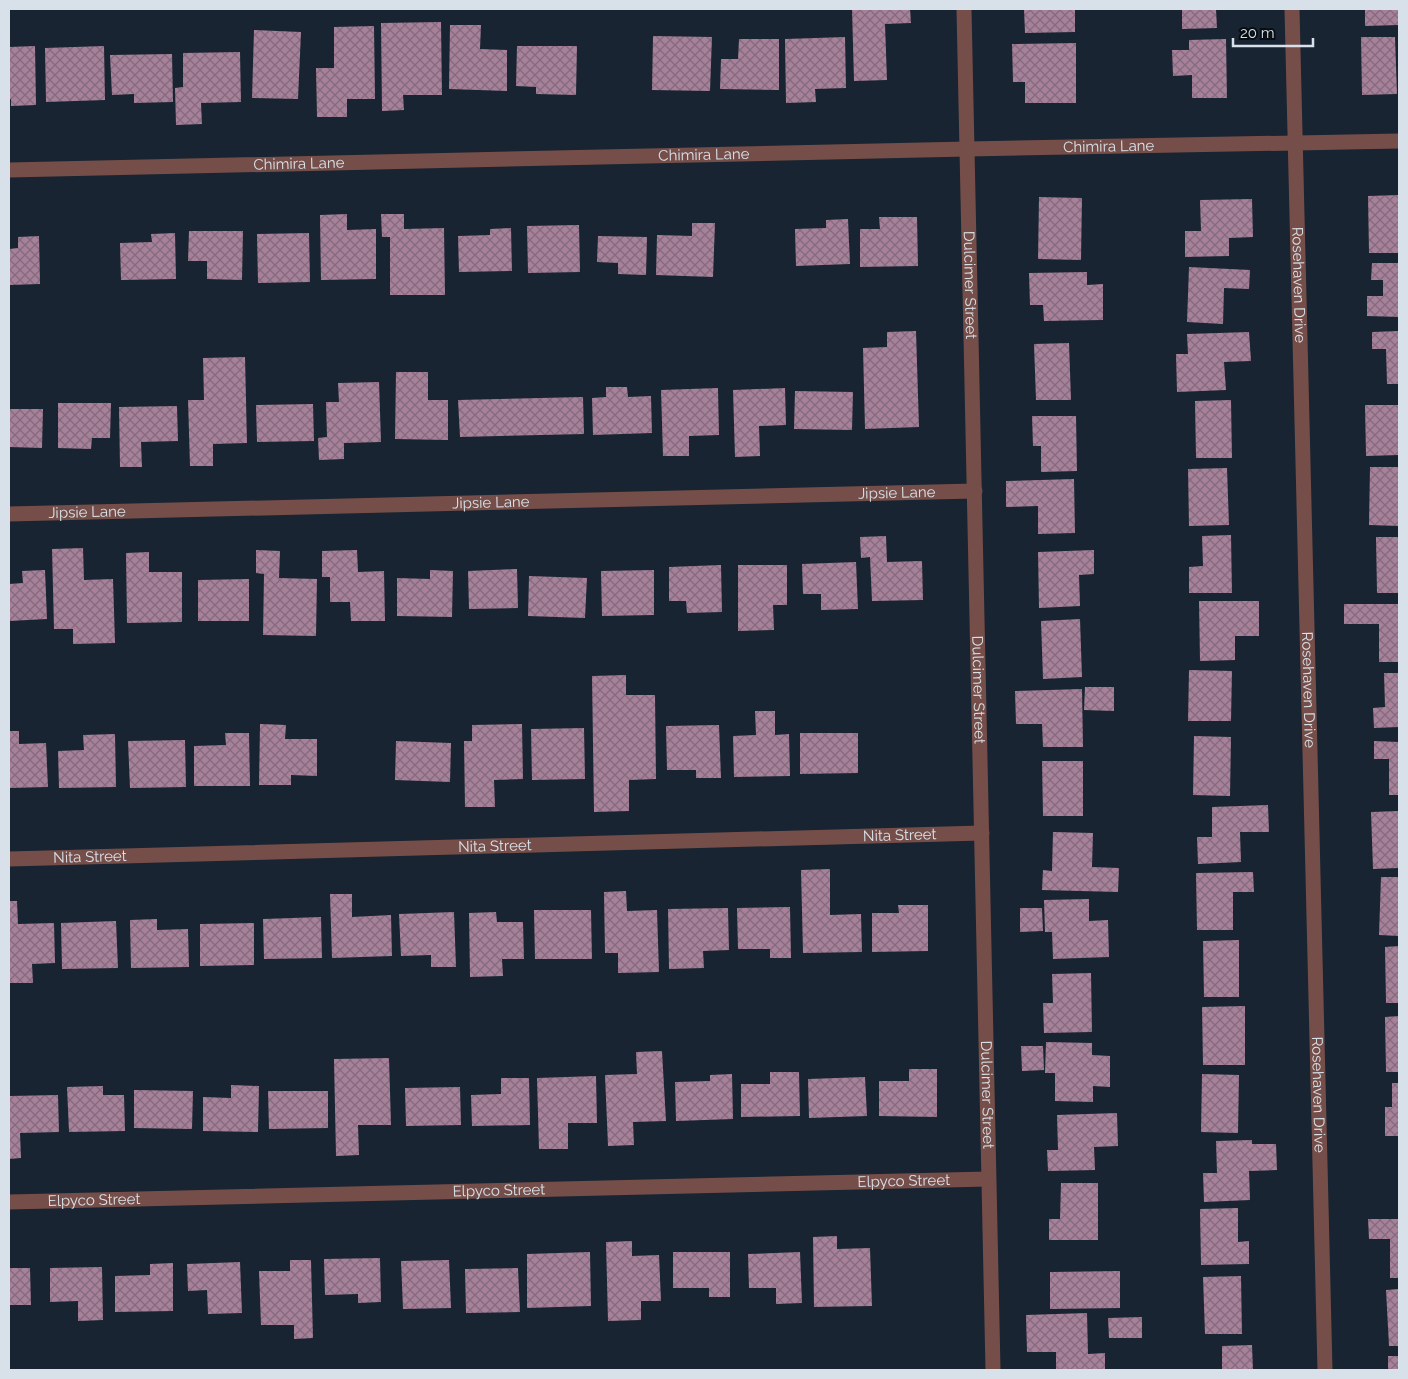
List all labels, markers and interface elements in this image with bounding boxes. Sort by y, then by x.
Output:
scale bar [1233,15,1313,47]
text: 20 m [1240,24,1275,42]
street label: Chimira Lane [1063,137,1155,156]
street label: Chimira Lane [658,145,750,165]
street label: Chimira Lane [253,154,345,174]
street label: Rosehaven Drive [1288,227,1309,343]
street label: Dulcimer Street [960,231,980,339]
street label: Jipsie Lane [858,483,936,503]
street label: Jipsie Lane [452,493,530,512]
street label: Jipsie Lane [48,502,126,522]
street label: Rosehaven Drive [1298,631,1319,748]
street label: Dulcimer Street [968,636,989,744]
street label: Nita Street [863,825,937,845]
street label: Nita Street [458,836,532,856]
street label: Nita Street [53,847,127,867]
street label: Rosehaven Drive [1308,1036,1329,1153]
street label: Dulcimer Street [977,1040,997,1149]
street label: Elpyco Street [857,1171,950,1191]
street label: Elpyco Street [452,1180,545,1201]
street label: Elpyco Street [47,1190,141,1210]

